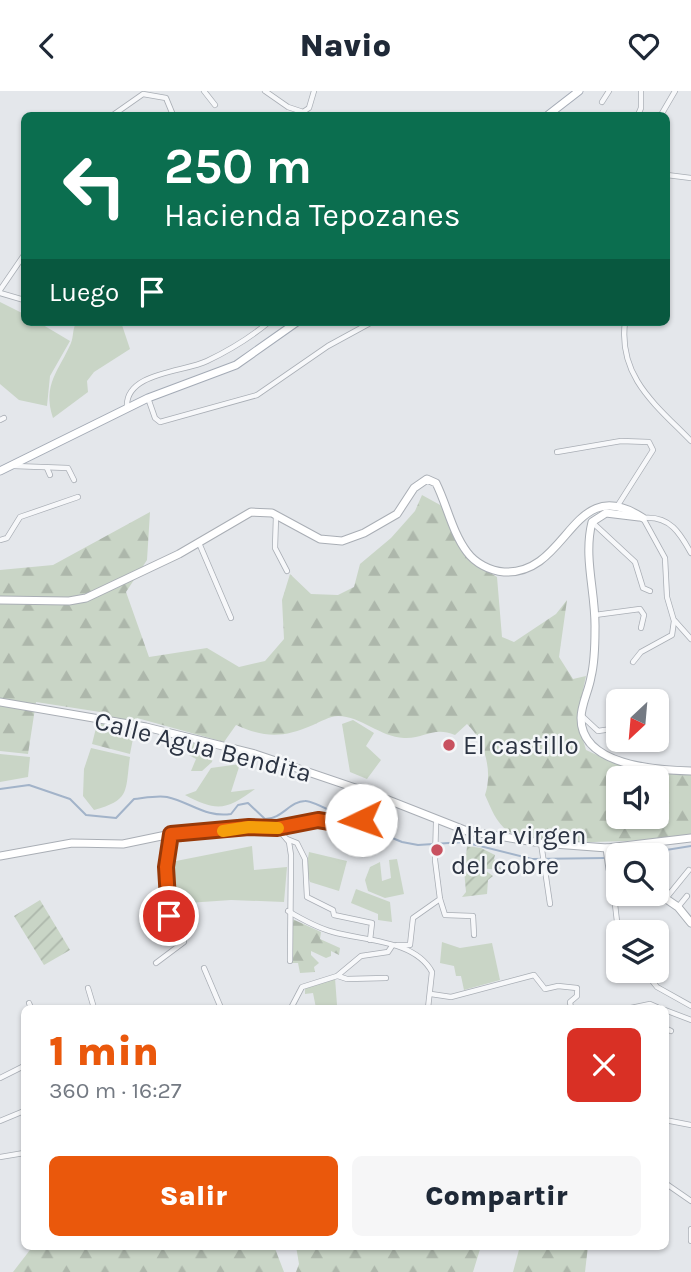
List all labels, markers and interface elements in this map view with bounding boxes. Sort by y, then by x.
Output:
icon: back [28,27,66,65]
text: Navio [300,27,391,64]
icon: heart [625,27,663,65]
text: 250 m [164,138,312,195]
icon: left [49,140,140,231]
text: Hacienda Tepozanes [164,197,461,234]
icon: arrive [133,273,171,311]
text: Luego [49,277,119,308]
north arrow [606,689,668,753]
map controls [606,689,669,983]
street label: Calle Agua Bendita [91,705,315,789]
place label: El castillo [463,730,579,761]
marker: El castillo [441,737,457,753]
button: sound [606,766,669,829]
position arrow [324,783,398,857]
place label: Altar virgen del cobre [451,820,586,881]
marker: Altar virgen del cobre [429,842,445,858]
button: search [606,843,669,906]
pin [139,886,199,946]
icon: arrive [150,897,188,935]
button: layers [606,920,669,983]
text: 1 min [49,1026,159,1076]
button: close [567,1028,641,1102]
text: 360 m · 16:27 [49,1077,182,1104]
button: Salir [49,1156,338,1236]
button: Compartir [352,1156,641,1236]

